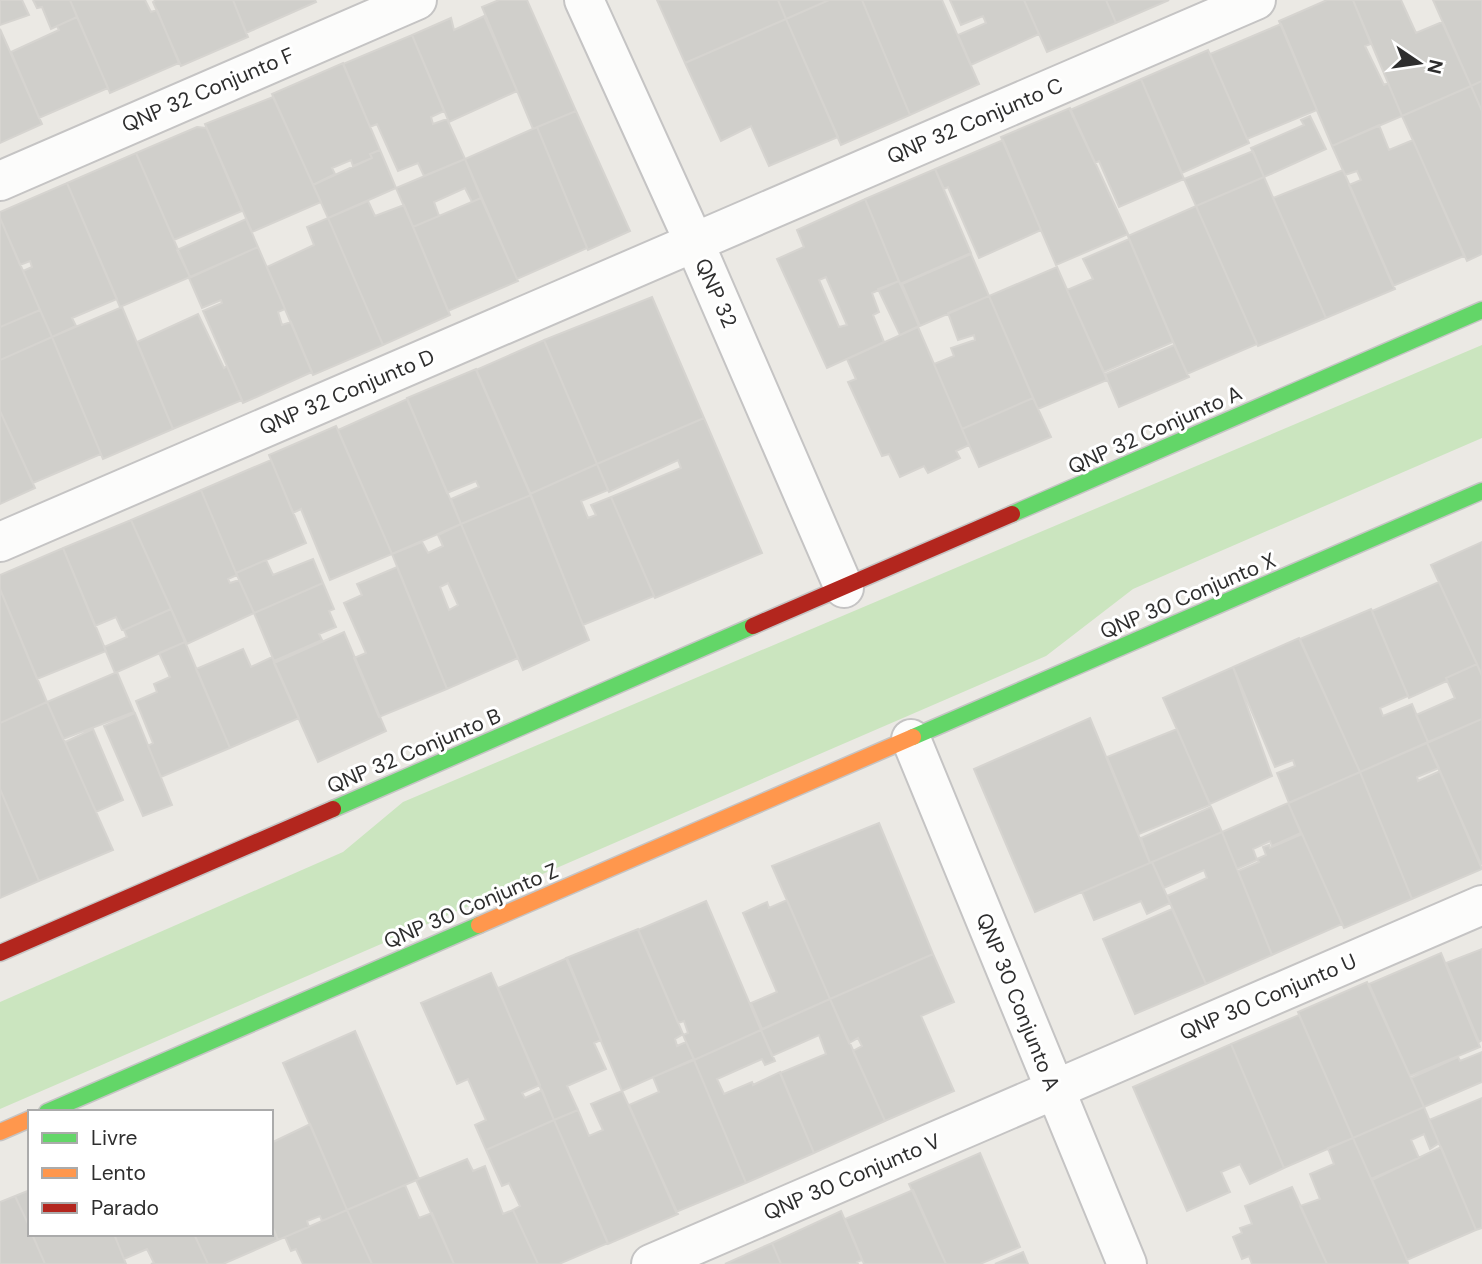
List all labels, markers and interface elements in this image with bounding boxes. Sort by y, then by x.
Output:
north arrow [1384,28,1454,98]
street label: QNP 32 Conjunto F [118,41,298,139]
text: N [1421,57,1449,76]
street label: QNP 32 Conjunto C [883,71,1067,171]
street label: QNP 32 [688,254,744,332]
street label: QNP 32 Conjunto D [255,342,439,442]
street label: QNP 32 Conjunto A [1064,379,1246,481]
street label: QNP 30 Conjunto X [1096,546,1280,646]
street label: QNP 32 Conjunto B [323,702,505,800]
street label: QNP 30 Conjunto Z [379,857,563,955]
street label: QNP 30 Conjunto A [970,909,1067,1095]
street label: QNP 30 Conjunto U [1175,947,1361,1047]
legend [28,1110,273,1236]
text: Livre [91,1124,138,1152]
street label: QNP 30 Conjunto V [759,1127,945,1227]
text: Lento [91,1159,146,1187]
text: Parado [91,1194,159,1222]

